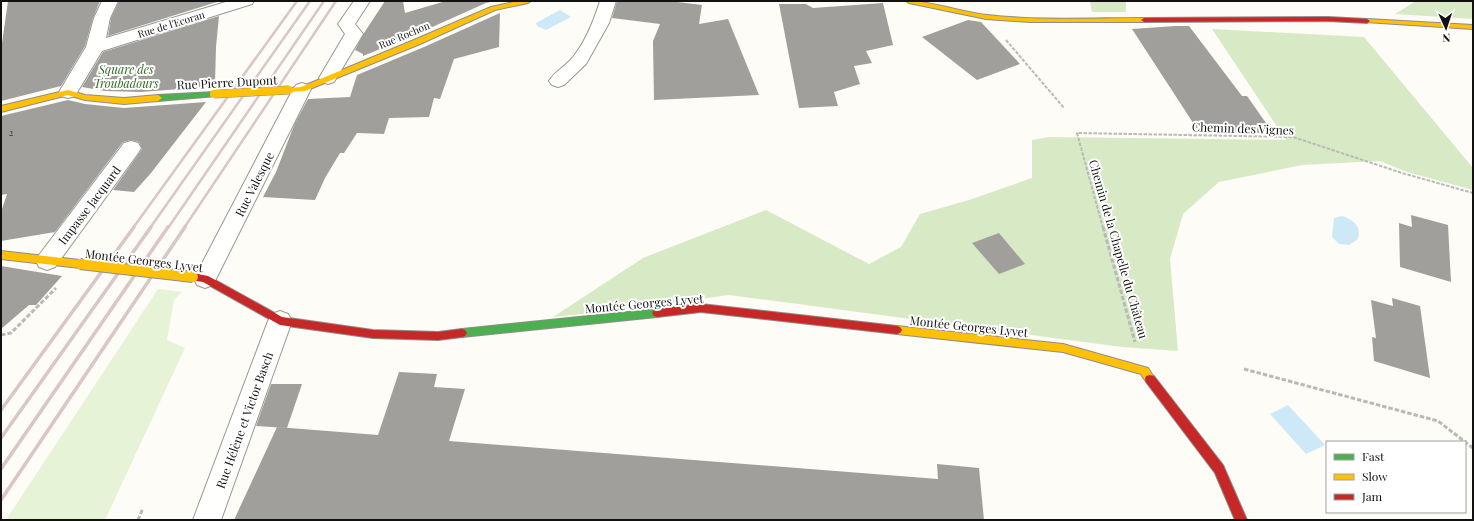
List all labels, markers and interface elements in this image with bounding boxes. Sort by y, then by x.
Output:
street label: Rue de l'Ecoran [136,7,206,41]
north arrow [1426,8,1466,48]
street label: Rue Rochon [376,18,432,52]
text: N [1442,31,1451,46]
park label: Square des Troubadours [93,61,159,91]
street label: Rue Pierre Dupont [176,71,278,93]
street label: Chemin des Vignes [1192,118,1294,138]
house number: 2 [9,125,14,139]
street label: Rue Valesque [231,149,277,219]
street label: Chemin de la Chapelle du Château [1086,158,1152,340]
street label: Impasse Jacquard [54,162,124,248]
street label: Montée Georges Lyvet [84,245,205,275]
street label: Montée Georges Lyvet [584,290,705,316]
street label: Montée Georges Lyvet [909,312,1030,340]
street label: Rue Hélène et Victor Basch [212,349,276,491]
legend [1326,441,1466,513]
text: Fast [1362,448,1385,464]
text: Slow [1362,468,1388,484]
text: Jam [1361,488,1383,504]

